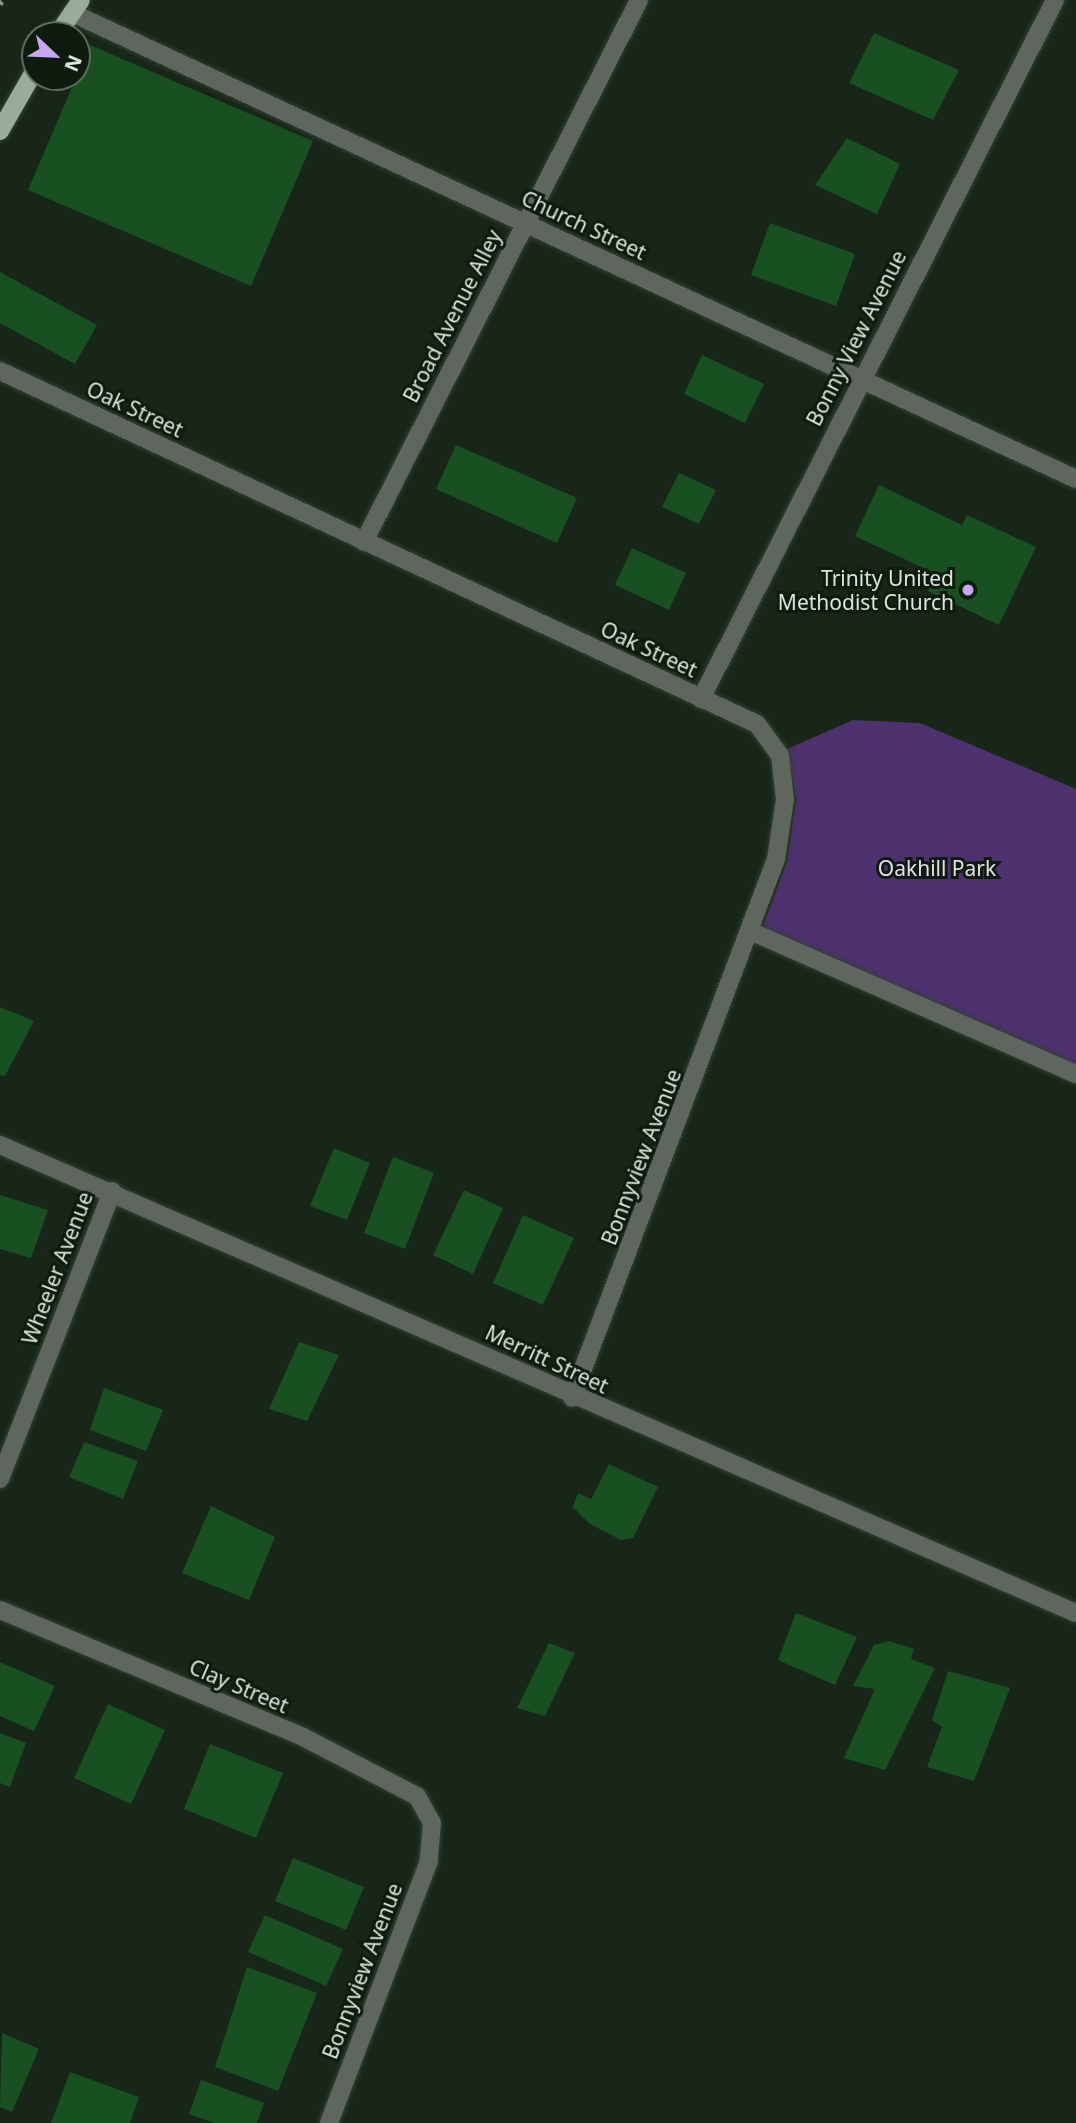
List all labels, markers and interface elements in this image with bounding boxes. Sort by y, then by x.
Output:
north arrow [21,21,91,91]
text: N [59,51,88,76]
street label: Church Street [518,185,650,265]
street label: Broad Avenue Alley [398,225,506,407]
street label: Bonny View Avenue [801,246,911,430]
street label: Oak Street [83,376,187,442]
place label: Trinity United Methodist Church [778,565,954,615]
marker: Trinity United Methodist Church [960,582,976,598]
street label: Oak Street [597,616,701,682]
park label: Oakhill Park [878,855,996,881]
street label: Bonnyview Avenue [596,1066,686,1248]
street label: Wheeler Avenue [16,1188,98,1348]
street label: Merritt Street [481,1319,613,1399]
street label: Clay Street [186,1654,292,1718]
street label: Bonnyview Avenue [317,1880,407,2062]

